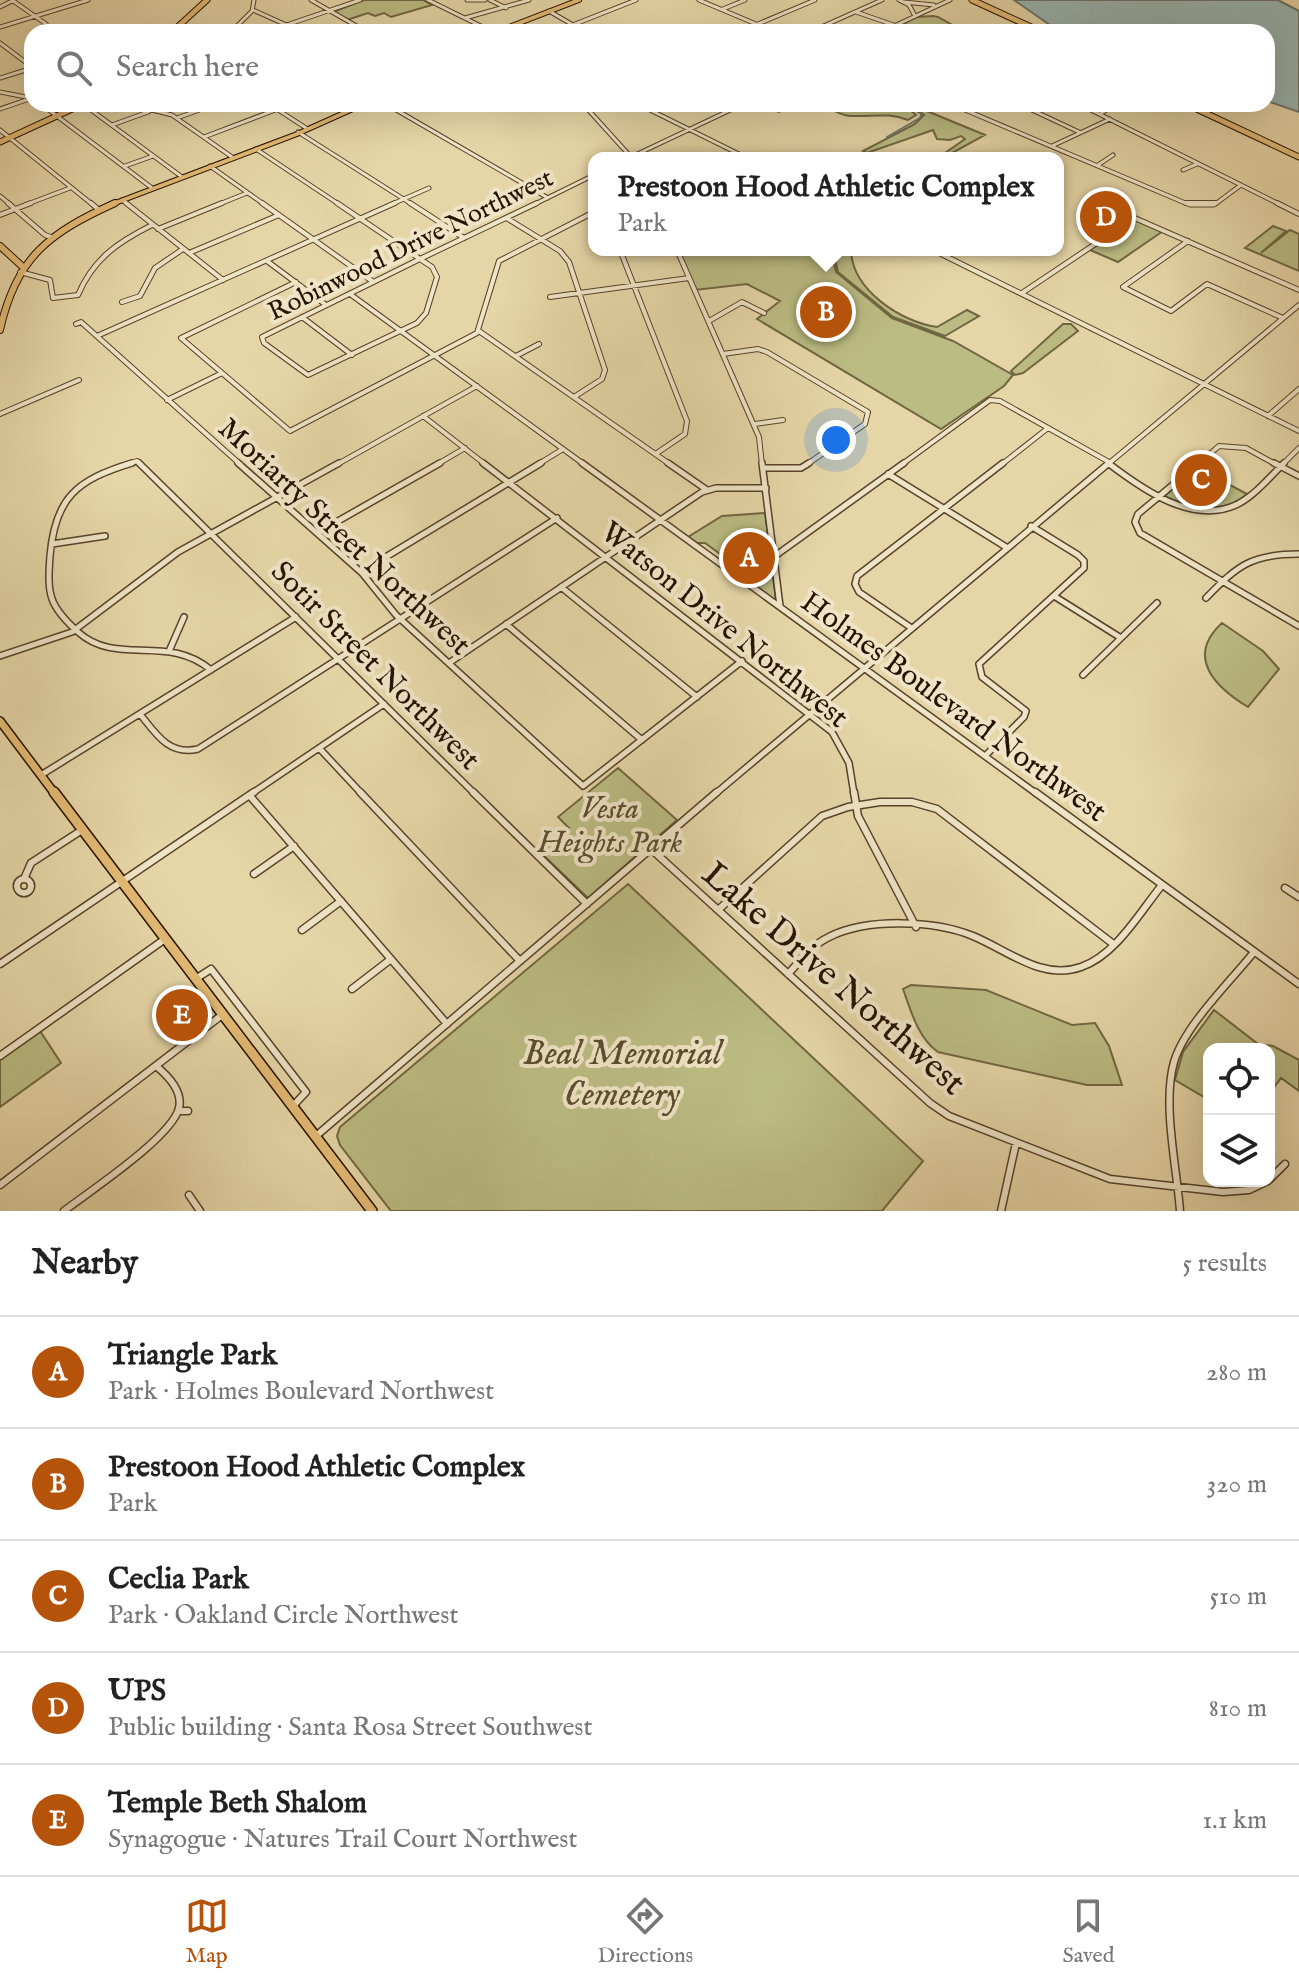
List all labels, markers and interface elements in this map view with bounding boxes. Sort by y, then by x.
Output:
search box [24,24,1275,112]
icon: search [52,46,96,90]
text: Search here [116,49,259,87]
popup [588,152,1064,256]
street label: Robinwood Drive Northwest [263,162,559,329]
text: Prestoon Hood Athletic Complex [617,169,1035,207]
pin: D [1080,187,1132,247]
text: Park [617,207,667,240]
pin: B [800,282,852,342]
street label: Moriarty Street Northwest [209,410,478,665]
your location [816,420,856,460]
pin: C [1175,450,1227,510]
street label: Watson Drive Northwest [592,514,855,737]
pin: A [723,528,775,588]
street label: Sotir Street Northwest [262,554,487,779]
street label: Holmes Boulevard Northwest [792,584,1113,831]
park label: Vesta Heights Park [537,791,682,863]
street label: Lake Drive Northwest [692,852,974,1106]
pin: E [156,985,208,1045]
park label: Beal Memorial Cemetery [522,1031,724,1118]
map controls [1203,1043,1275,1187]
button: locate [1203,1043,1275,1115]
button: layers [1203,1115,1275,1187]
text: Nearby [32,1242,138,1285]
text: 5 results [1183,1247,1267,1280]
text: Triangle Park [108,1337,277,1375]
text: A [49,1356,67,1389]
text: 280 m [1206,1356,1267,1389]
text: Park · Holmes Boulevard Northwest [108,1375,494,1408]
text: Prestoon Hood Athletic Complex [108,1449,525,1487]
text: B [49,1468,67,1501]
text: 320 m [1207,1468,1267,1501]
text: Park [108,1487,157,1520]
text: Ceclia Park [108,1561,249,1599]
text: C [49,1580,67,1613]
text: 510 m [1209,1580,1267,1613]
text: Park · Oakland Circle Northwest [108,1599,458,1632]
text: UPS [108,1673,166,1711]
text: D [48,1692,68,1725]
text: 810 m [1209,1692,1267,1725]
text: Public building · Santa Rosa Street Southwest [108,1711,592,1744]
text: Temple Beth Shalom [108,1785,367,1823]
text: E [49,1804,67,1837]
text: 1.1 km [1202,1804,1267,1837]
text: Synagogue · Natures Trail Court Northwest [108,1823,577,1856]
tab: Map [185,1894,229,1970]
tab: Directions [598,1894,693,1970]
tab: Saved [1062,1894,1114,1970]

